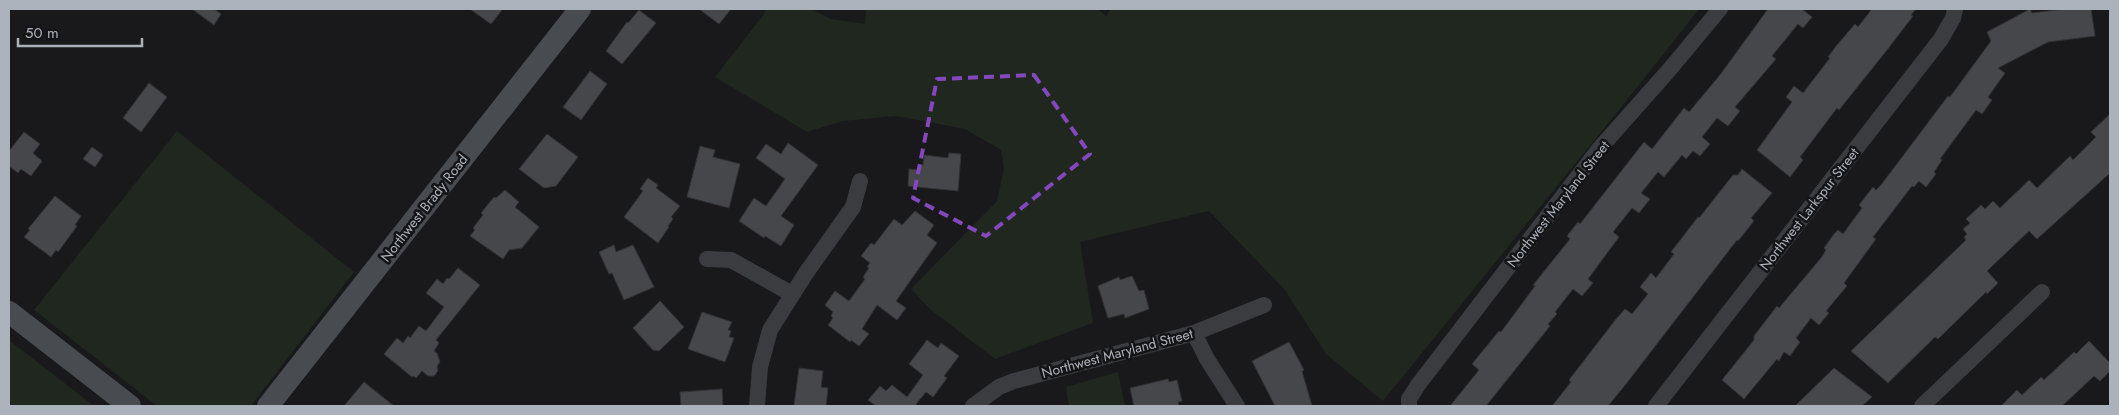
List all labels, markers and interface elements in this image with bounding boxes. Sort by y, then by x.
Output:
scale bar [18,15,141,47]
text: 50 m [25,22,59,44]
street label: Northwest Maryland Street [1502,136,1614,272]
street label: Northwest Larkspur Street [1755,143,1864,275]
street label: Northwest Brady Road [376,150,472,266]
street label: Northwest Maryland Street [1039,323,1196,383]

